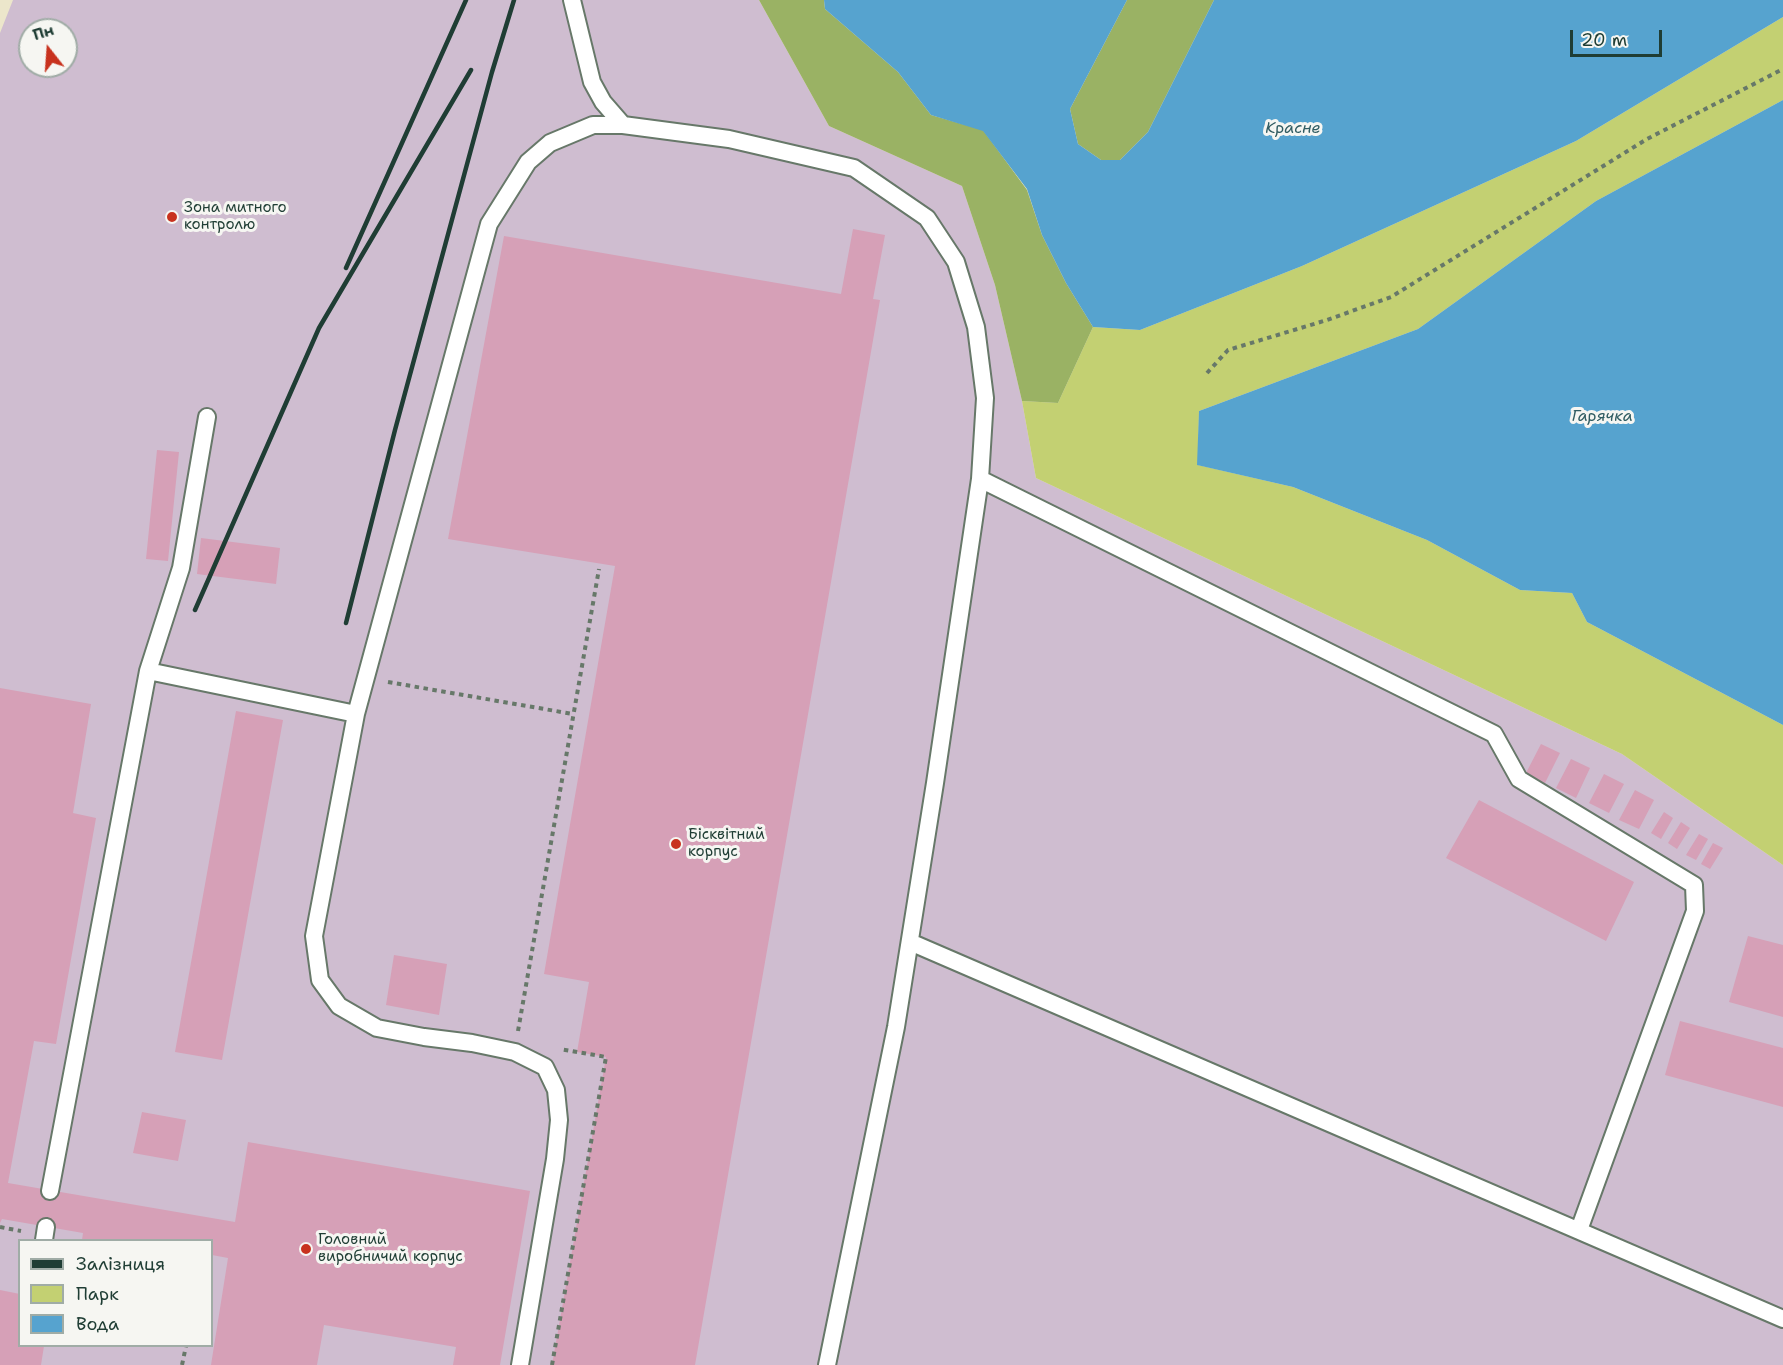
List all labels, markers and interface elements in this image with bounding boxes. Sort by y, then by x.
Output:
north arrow [18,18,78,78]
scale bar [1573,18,1664,56]
text: Пн [30,19,56,45]
text: 20 m [1581,28,1627,52]
water label: Красне [1265,119,1321,139]
place label: Зона митного контролю [184,199,287,234]
marker: Зона митного контролю [165,210,179,224]
water label: Гарячка [1571,407,1633,427]
place label: Бісквітний корпус [688,826,765,861]
marker: Бісквітний корпус [669,837,683,851]
place label: Головний виробничий корпус [318,1231,463,1266]
legend [18,1239,213,1347]
marker: Головний виробничий корпус [299,1242,313,1256]
text: Залізниця [76,1252,165,1276]
text: Парк [76,1282,119,1306]
text: Вода [76,1312,119,1336]

